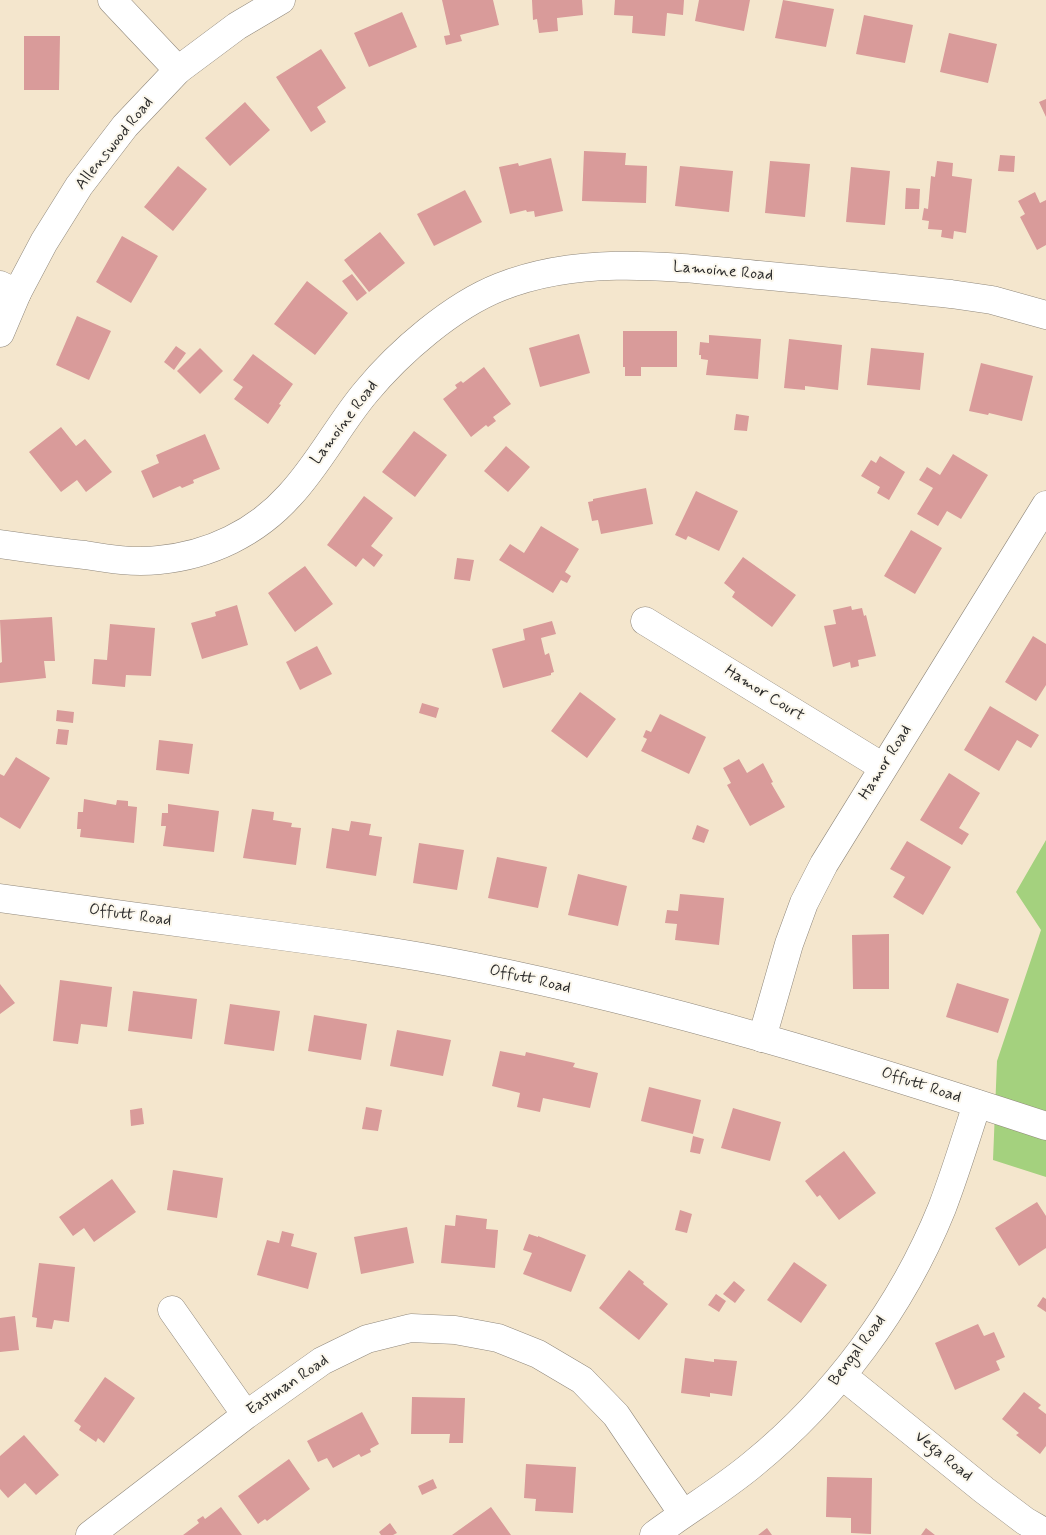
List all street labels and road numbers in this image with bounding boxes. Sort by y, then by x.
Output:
street label: Allenswood Road [72,94,158,194]
street label: Lamoine Road [672,258,774,286]
street label: Lamoine Road [307,377,383,469]
street label: Hamor Court [720,662,808,726]
street label: Hamor Road [856,722,916,804]
street label: Offutt Road [88,901,172,931]
street label: Offutt Road [487,961,573,999]
street label: Offutt Road [879,1064,963,1108]
street label: Bengal Road [825,1312,891,1390]
street label: Eastman Road [243,1352,333,1420]
street label: Vega Road [910,1428,976,1486]

